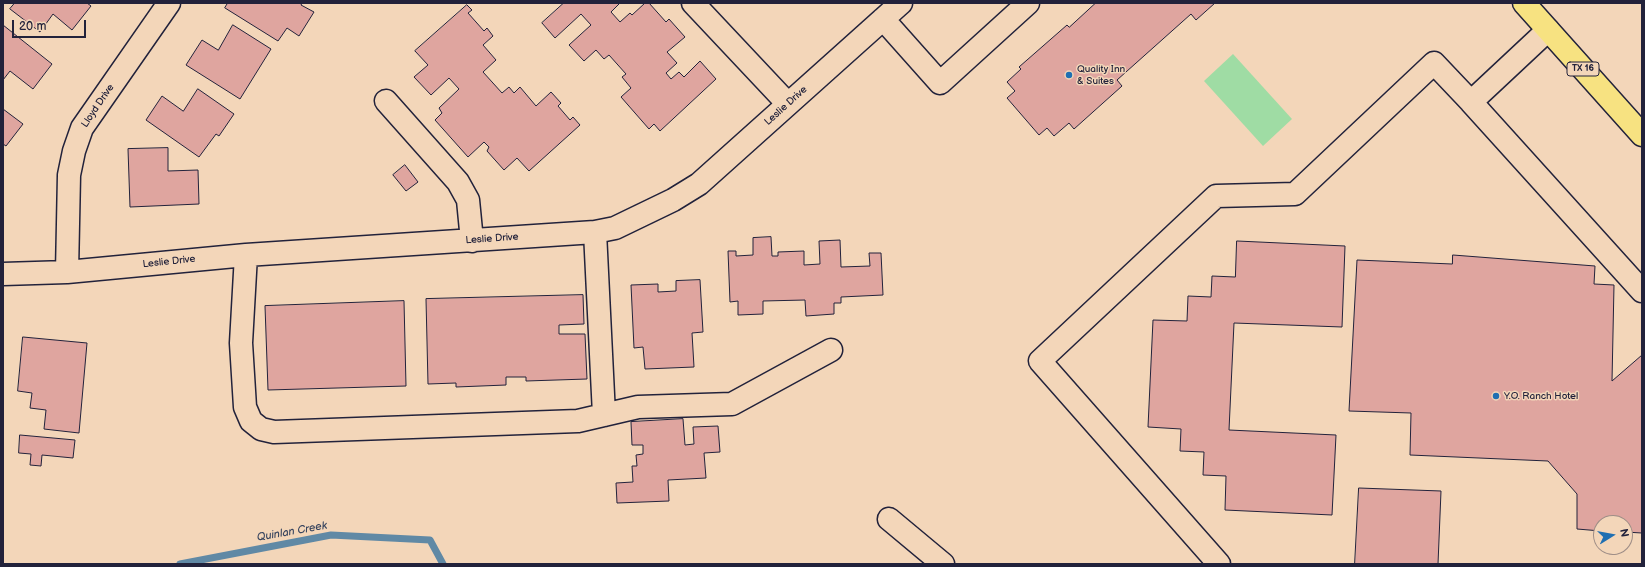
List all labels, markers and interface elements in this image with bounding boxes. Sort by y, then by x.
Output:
scale bar [14,12,88,38]
text: 20 m [19,19,46,34]
road number: TX 16 [1567,62,1599,76]
place label: Quality Inn & Suites [1077,63,1125,86]
marker: Quality Inn & Suites [1064,70,1074,80]
street label: Lloyd Drive [79,82,117,130]
street label: Leslie Drive [762,84,810,128]
street label: Leslie Drive [465,231,519,247]
street label: Leslie Drive [142,253,196,271]
place label: Y.O. Ranch Hotel [1504,390,1578,402]
marker: Y.O. Ranch Hotel [1491,391,1501,401]
north arrow [1593,515,1633,555]
water label: Quinlan Creek [256,519,328,545]
text: N [1617,528,1631,538]

